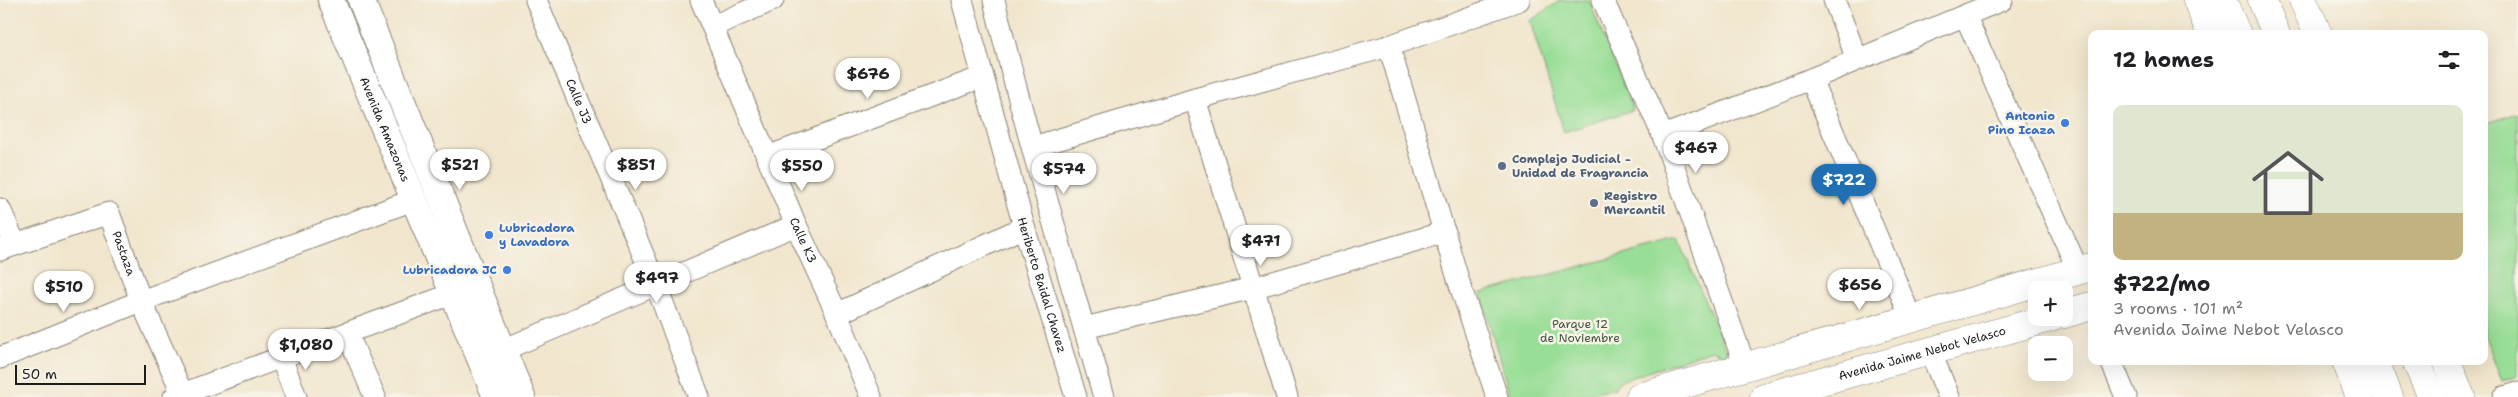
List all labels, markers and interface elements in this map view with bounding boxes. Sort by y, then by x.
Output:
text: 12 homes [2113,46,2214,74]
icon: filters [2435,46,2463,74]
pin: $676 [838,58,898,100]
text: $676 [846,63,890,84]
street label: Avenida Amazonas [356,74,414,184]
street label: Calle J3 [562,76,595,126]
place label: Antonio Pino Icaza [1988,108,2056,138]
marker: Antonio Pino Icaza [2059,117,2071,129]
pin: $467 [1666,132,1726,174]
text: $467 [1674,137,1718,158]
icon: home [2243,138,2333,228]
pin: $521 [430,148,490,191]
pin: $851 [606,148,666,191]
pin: $550 [772,150,832,192]
place label: Complejo Judicial - Unidad de Fragrancia [1512,151,1649,181]
pin: $574 [1034,152,1094,195]
text: $521 [441,154,479,175]
text: $851 [617,154,655,175]
text: $550 [781,155,823,176]
text: $574 [1042,158,1086,179]
marker: Complejo Judicial - Unidad de Fragrancia [1496,160,1508,172]
pin: $722 [1814,164,1874,206]
text: $722 [1822,169,1866,190]
place label: Registro Mercantil [1604,188,1665,218]
marker: Registro Mercantil [1588,197,1600,209]
street label: Calle K3 [786,215,820,266]
street label: Heriberto Baidal Chavez [1014,215,1070,355]
place label: Lubricadora y Lavadora [499,220,575,250]
pin: $471 [1231,224,1291,267]
street label: Pastaza [108,229,139,278]
marker: Lubricadora y Lavadora [483,229,495,241]
text: $471 [1241,230,1281,251]
place label: Lubricadora JC [403,262,497,278]
pin: $497 [627,262,687,304]
marker: Lubricadora JC [501,264,513,276]
text: $497 [635,267,679,288]
pin: $656 [1830,268,1890,311]
pin: $510 [34,270,94,313]
text: $722/mo [2113,270,2210,298]
text: $656 [1838,274,1882,295]
text: $510 [45,276,83,297]
map controls [2028,281,2073,381]
button: + [2028,281,2073,326]
text: 3 rooms · 101 m² [2113,298,2243,319]
park label: Parque 12 de Noviembre [1540,316,1620,346]
text: Avenida Jaime Nebot Velasco [2113,319,2344,340]
street label: Avenida Jaime Nebot Velasco [1836,323,2008,384]
pin: $1,080 [265,328,347,371]
text: $1,080 [279,334,333,355]
button: − [2028,336,2073,381]
scale bar [15,362,146,385]
text: 50 m [22,365,57,383]

